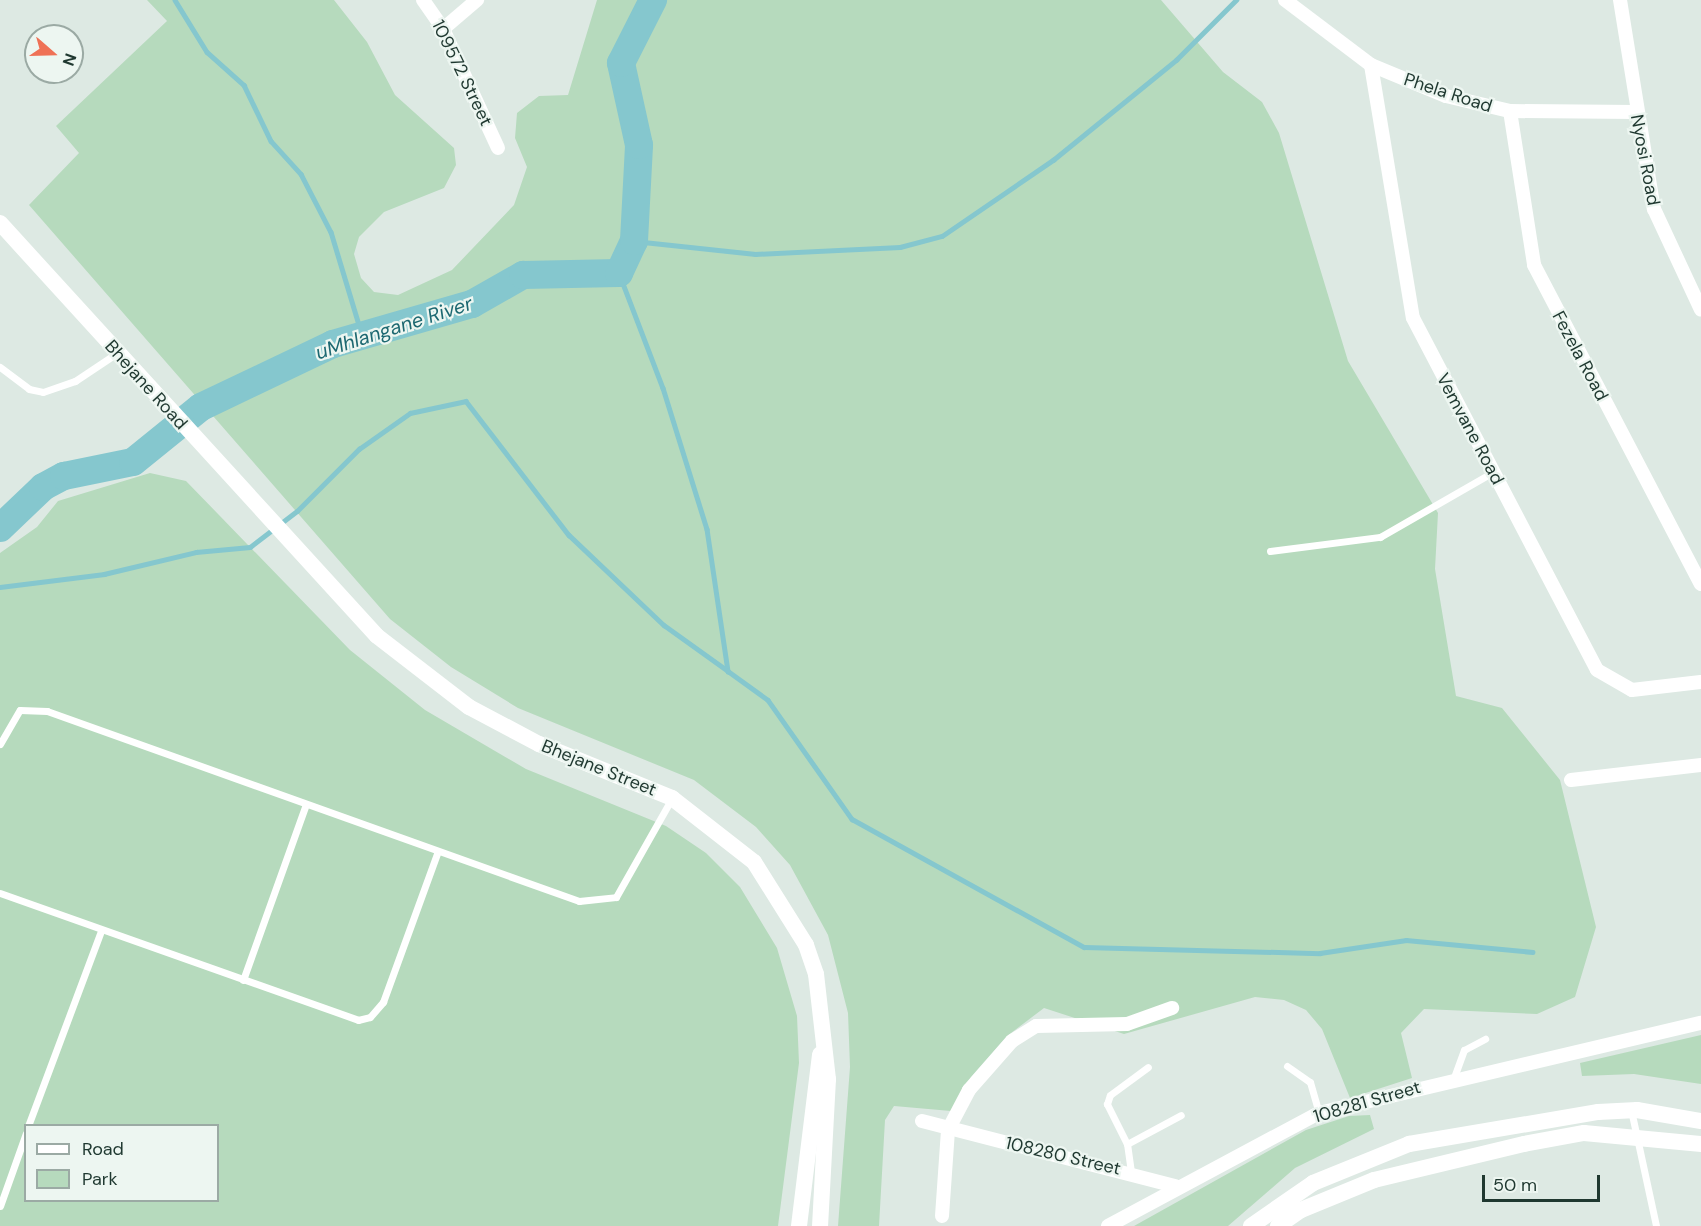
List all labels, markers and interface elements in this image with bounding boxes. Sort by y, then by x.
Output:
street label: 109572 Street [427,16,497,130]
north arrow [24,24,84,84]
text: N [58,51,81,69]
street label: Phela Road [1401,69,1495,117]
street label: Nyosi Road [1626,113,1664,207]
water label: uMhlangane River [313,291,475,365]
street label: Fezela Road [1547,307,1613,405]
street label: Bhejane Road [100,336,192,434]
street label: Vemvane Road [1432,370,1508,488]
street label: Bhejane Street [538,735,660,801]
street label: 108281 Street [1311,1076,1423,1128]
legend [24,1124,219,1202]
street label: 108280 Street [1003,1132,1123,1180]
text: Road [82,1137,124,1161]
scale bar [1485,1163,1604,1201]
text: Park [82,1167,118,1191]
text: 50 m [1493,1173,1537,1197]

